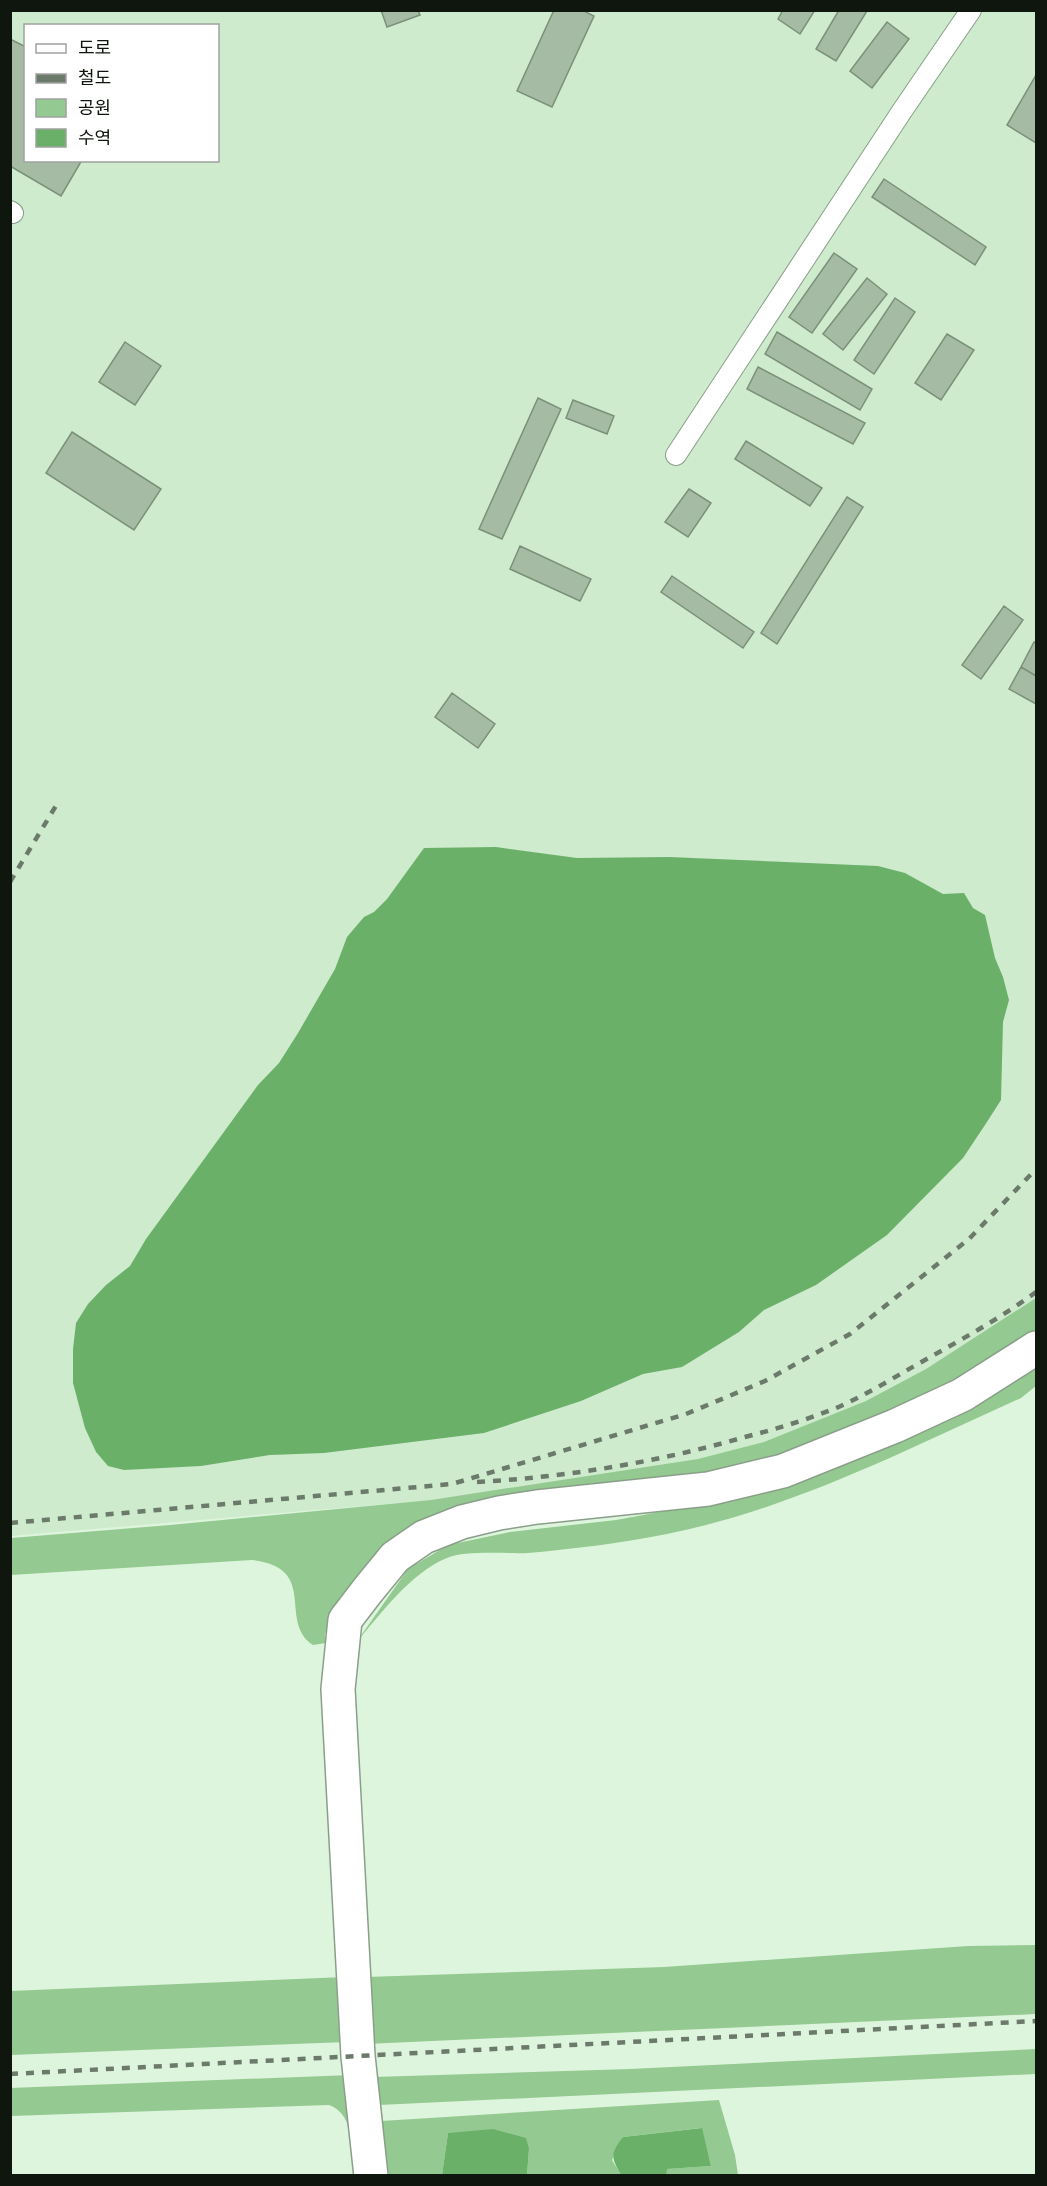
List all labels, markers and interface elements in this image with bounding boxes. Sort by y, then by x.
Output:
legend [24,24,219,162]
text: 도로 [78,36,111,58]
text: 철도 [78,66,111,88]
text: 공원 [78,96,111,118]
text: 수역 [78,126,111,148]

